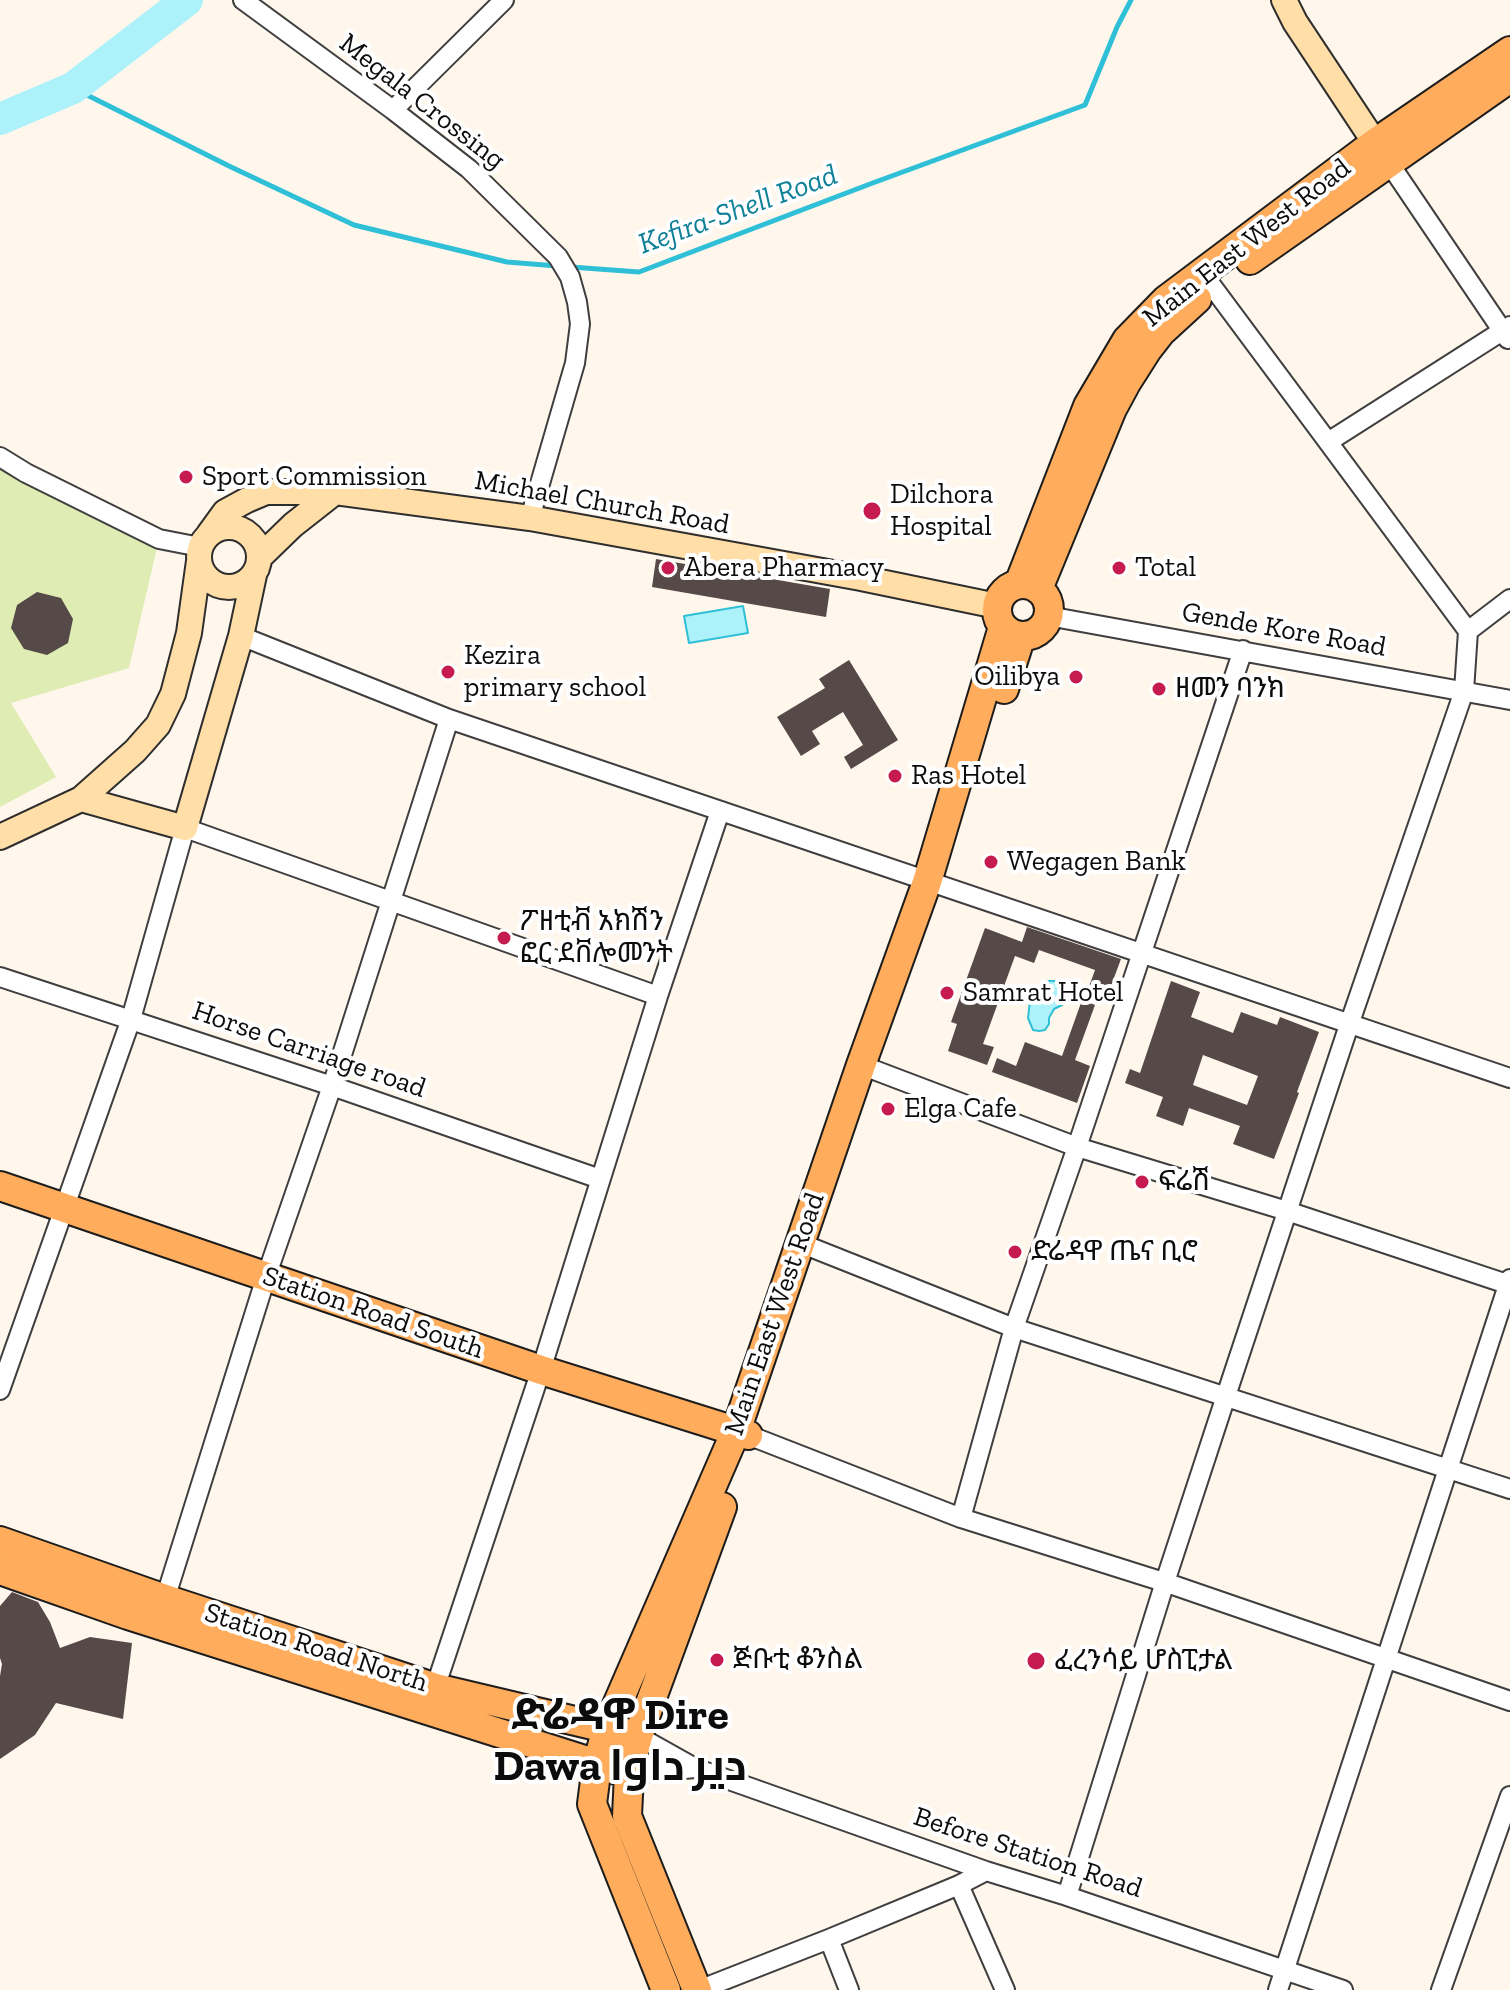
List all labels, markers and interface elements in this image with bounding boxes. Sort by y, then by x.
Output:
street label: Megala Crossing [332,27,512,177]
street label: Main East West Road [1136,151,1358,335]
water label: Kefira-Shell Road [634,157,842,263]
place label: Sport Commission [202,460,427,494]
street label: Michael Church Road [472,464,732,542]
marker: Sport Commission [177,468,195,486]
place label: Dilchora Hospital [890,478,993,544]
marker: Dilchora Hospital [861,500,883,522]
place label: Abera Pharmacy [684,551,884,585]
place label: Total [1135,551,1196,585]
marker: Abera Pharmacy [659,559,677,577]
marker: Total [1110,559,1128,577]
street label: Gende Kore Road [1179,596,1389,664]
place label: Kezira primary school [464,639,646,705]
place label: Oilibya [974,660,1060,694]
marker: Kezira primary school [439,663,457,681]
marker: Oilibya [1067,668,1085,686]
place label: ዘመን ባንክ [1175,672,1285,706]
marker: ዘመን ባንክ [1150,680,1168,698]
place label: Ras Hotel [911,759,1026,793]
marker: Ras Hotel [886,767,904,785]
place label: Wegagen Bank [1007,845,1186,879]
marker: Wegagen Bank [982,853,1000,871]
place label: ፖዘቲቭ አክሽን ፎር ደቨሎመንት [520,905,673,971]
marker: ፖዘቲቭ አክሽን ፎር ደቨሎመንት [495,929,513,947]
place label: Samrat Hotel [963,976,1123,1010]
marker: Samrat Hotel [938,984,956,1002]
street label: Horse Carriage road [188,994,430,1106]
place label: Elga Cafe [904,1092,1017,1126]
marker: Elga Cafe [879,1100,897,1118]
place label: ፍሬሽ [1158,1165,1210,1199]
marker: ፍሬሽ [1133,1173,1151,1191]
street label: Main East West Road [718,1188,832,1440]
place label: ድሬዳዋ ጤና ቢሮ [1031,1235,1198,1269]
marker: ድሬዳዋ ጤና ቢሮ [1006,1243,1024,1261]
street label: Station Road South [258,1259,488,1367]
street label: Station Road North [200,1596,432,1700]
place label: ጅቡቲ ቆንስል [733,1643,862,1677]
place label: ፈረንሳይ ሆስፒታል [1054,1644,1233,1678]
marker: ፈረንሳይ ሆስፒታል [1025,1650,1047,1672]
marker: ጅቡቲ ቆንስል [708,1651,726,1669]
district label: ድሬዳዋ Dire Dawa دير داوا [493,1690,747,1793]
street label: Before Station Road [909,1800,1147,1906]

